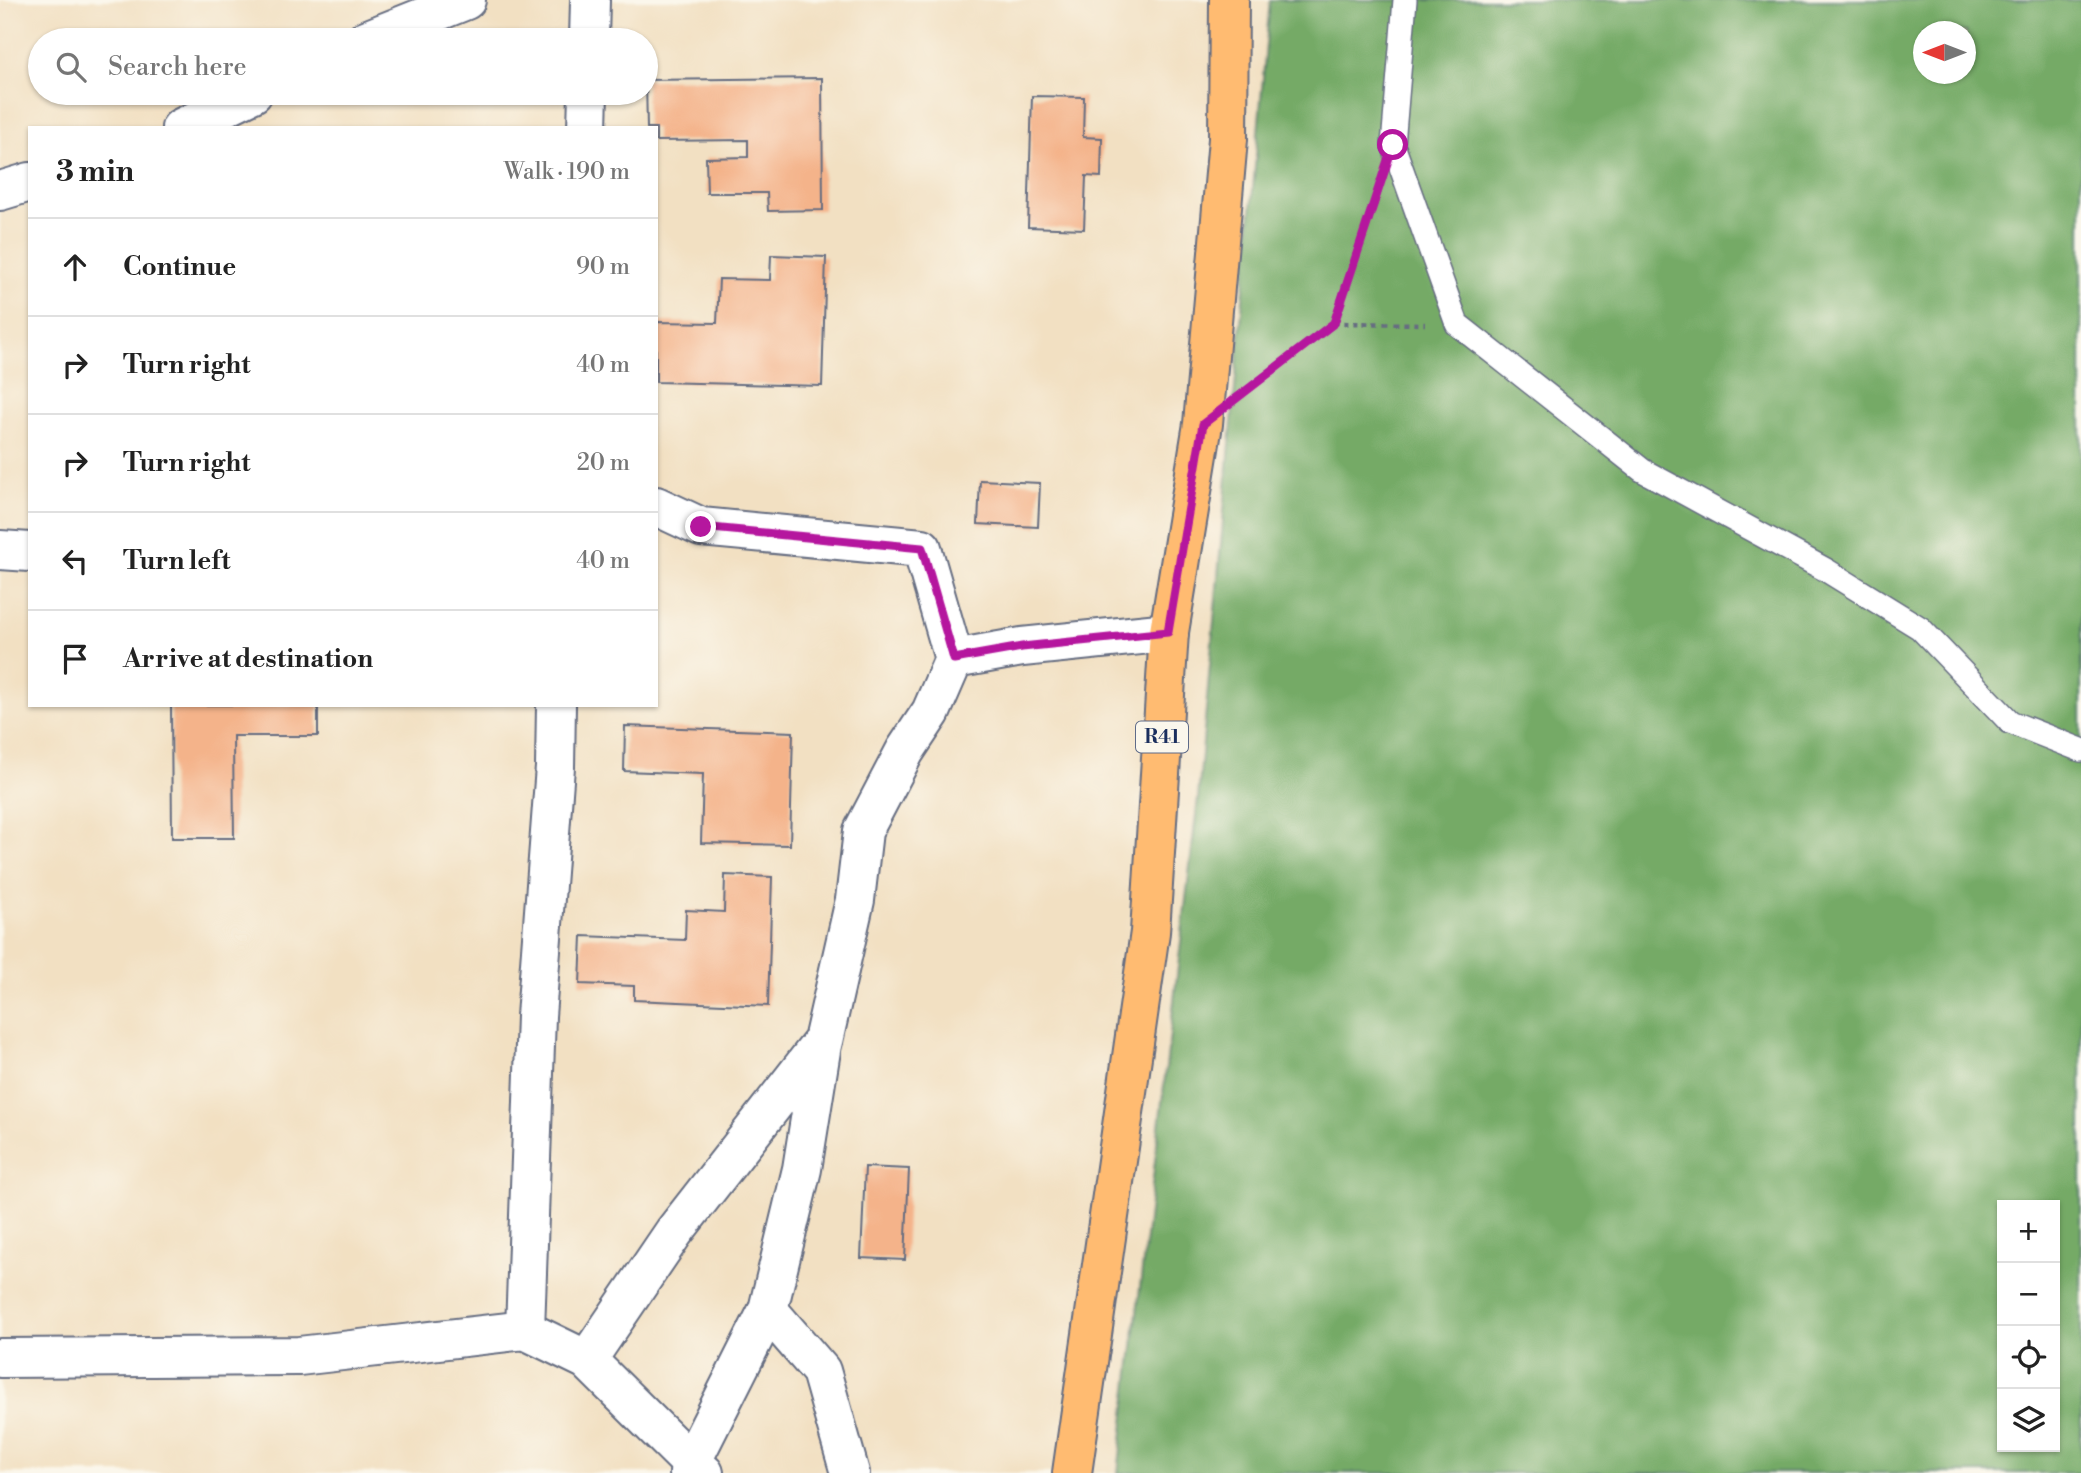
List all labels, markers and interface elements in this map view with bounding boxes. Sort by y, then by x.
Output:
north arrow [1913,21,1976,84]
search box [28,28,658,105]
icon: search [52,48,90,86]
text: Search here [108,51,247,83]
route start [1377,129,1408,160]
text: 3 min [56,153,134,191]
text: Walk · 190 m [504,158,630,186]
icon: ahead [56,248,94,286]
text: Continue [123,251,236,283]
text: 90 m [576,253,630,281]
icon: right [56,346,94,384]
text: Turn right [123,349,251,381]
text: 40 m [576,351,630,379]
icon: right [56,444,94,482]
text: Turn right [123,447,251,479]
text: 20 m [577,449,630,477]
route end [685,511,716,542]
icon: left [56,542,94,580]
text: Turn left [123,545,231,577]
text: 40 m [576,547,630,575]
icon: arrive [56,640,94,678]
text: Arrive at destination [123,643,373,675]
road number: R41 [1136,722,1188,752]
map controls [1997,1200,2060,1452]
button: + [1997,1200,2060,1263]
button: − [1997,1263,2060,1326]
button: locate [1997,1326,2060,1389]
button: layers [1997,1389,2060,1452]

